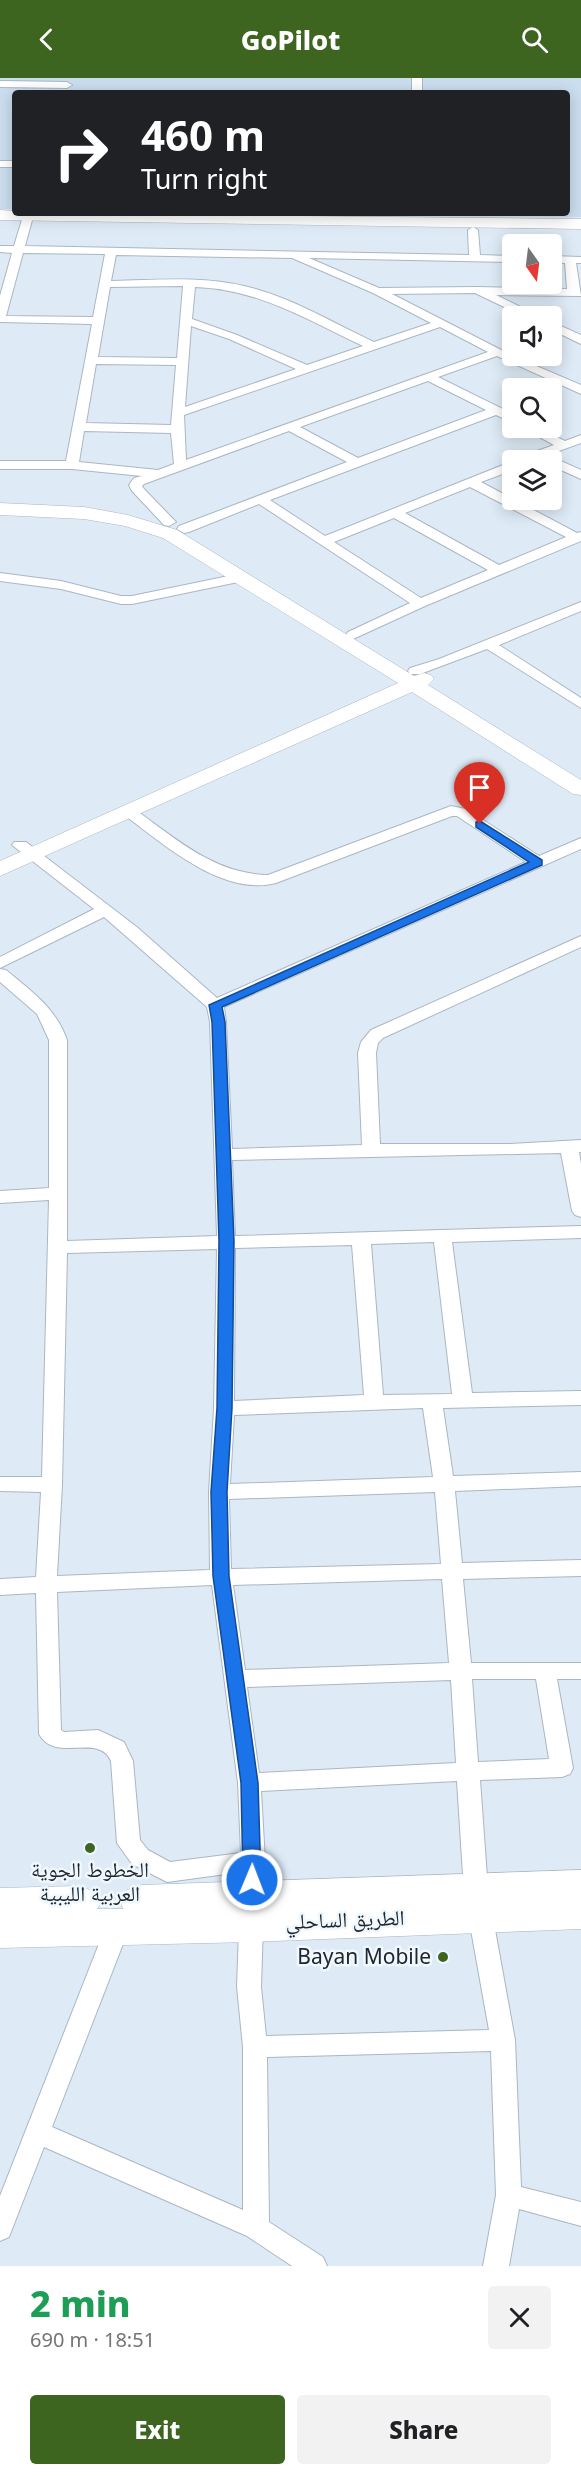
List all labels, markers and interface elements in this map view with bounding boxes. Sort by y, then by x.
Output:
text: GoPilot [241,21,340,58]
icon: back [30,23,63,56]
icon: search [518,23,551,56]
text: 460 m [141,106,265,163]
icon: right [42,114,120,192]
text: Turn right [141,160,267,197]
north arrow [502,234,562,294]
map controls [502,234,562,510]
button: sound [502,306,562,366]
button: search [502,378,562,438]
button: layers [502,450,562,510]
pin [454,762,505,824]
icon: arrive [463,771,496,804]
marker: الخطوط الجوية العربية الليبية [83,1841,97,1855]
position arrow [220,1848,284,1912]
place label: الخطوط الجوية العربية الليبية [31,1855,149,1907]
street label: الطريق الساحلي [285,1903,405,1938]
place label: Bayan Mobile [297,1942,431,1970]
marker: Bayan Mobile [436,1950,450,1964]
text: 2 min [30,2279,131,2328]
button: close [488,2286,551,2349]
text: 690 m · 18:51 [30,2326,155,2353]
button: Exit [30,2395,285,2464]
button: Share [297,2395,551,2464]

